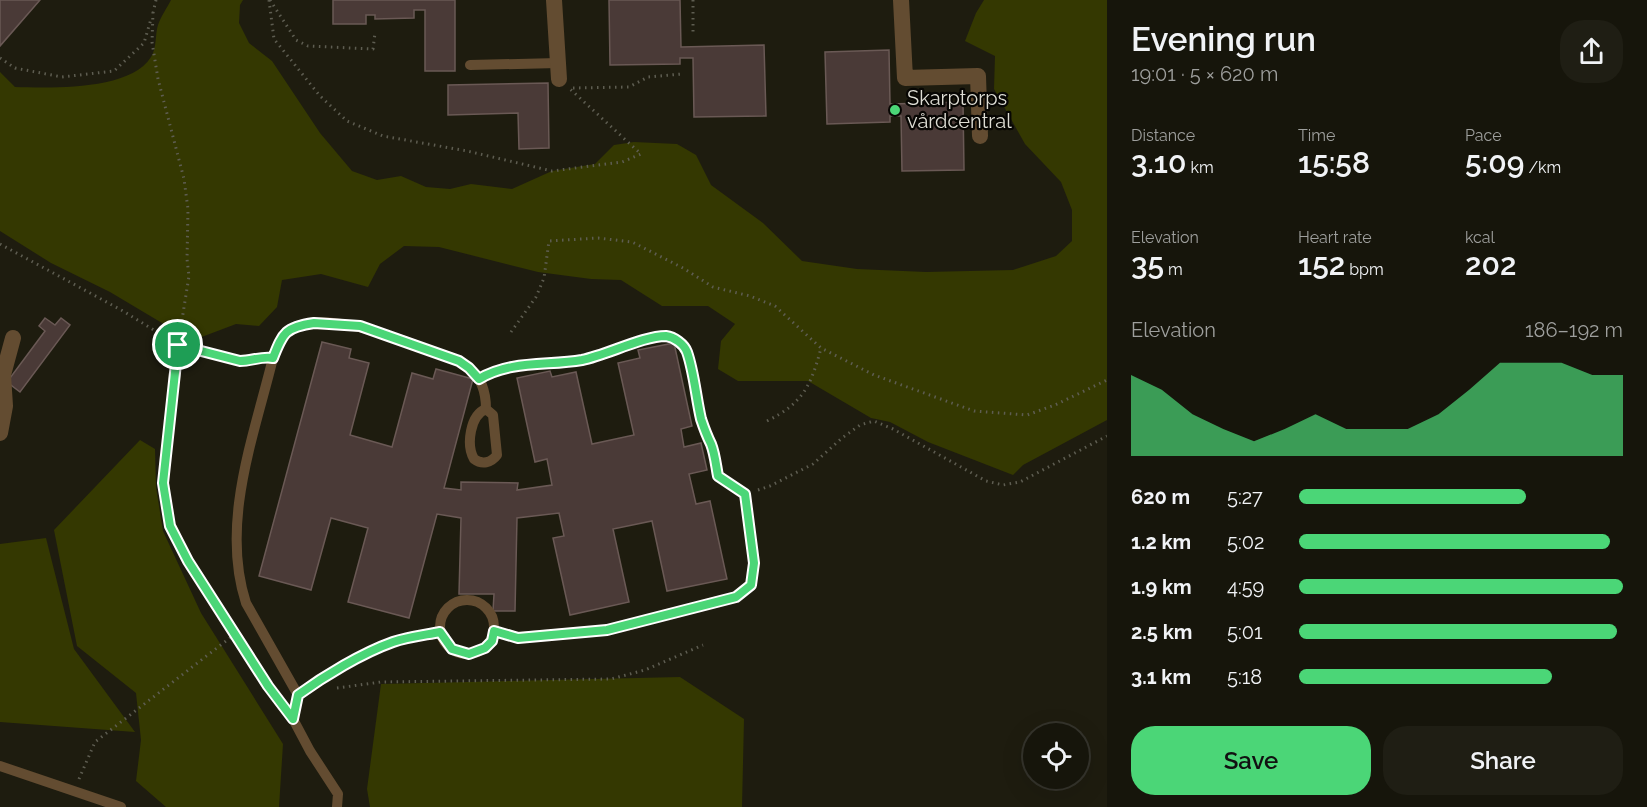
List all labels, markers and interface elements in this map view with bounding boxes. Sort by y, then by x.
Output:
text: Evening run [1131,20,1316,59]
button: share [1560,20,1623,83]
text: 19:01 · 5 × 620 m [1131,62,1278,86]
place label: Skarptorps vårdcentral [907,86,1012,133]
marker: Skarptorps vårdcentral [888,103,902,117]
text: Distance [1131,126,1195,145]
text: Time [1298,126,1335,145]
text: Pace [1465,126,1502,145]
text: 3.10 [1131,145,1186,180]
text: 15:58 [1298,145,1370,180]
text: 5:09 [1465,145,1524,180]
text: km [1186,158,1214,177]
text: /km [1524,158,1561,177]
text: Elevation [1131,228,1199,247]
text: Heart rate [1298,228,1372,247]
text: kcal [1465,228,1495,247]
text: 35 [1131,247,1164,282]
text: 152 [1298,247,1345,282]
text: 202 [1465,247,1516,282]
text: m [1164,260,1183,279]
text: bpm [1345,260,1384,279]
text: Elevation [1131,318,1216,342]
text: 186–192 m [1525,318,1623,342]
pin [152,319,203,370]
icon: arrive [161,328,194,361]
text: 620 m [1131,485,1190,509]
text: 5:27 [1227,485,1263,509]
text: 1.2 km [1131,530,1191,554]
text: 5:02 [1227,530,1264,554]
text: 1.9 km [1131,575,1192,599]
text: 4:59 [1227,575,1264,599]
text: 2.5 km [1131,620,1192,644]
text: 5:01 [1227,620,1262,644]
text: 3.1 km [1131,665,1191,689]
text: 5:18 [1227,665,1262,689]
map controls [1023,723,1089,789]
button: locate [1023,723,1089,789]
button: Save [1131,726,1371,795]
button: Share [1383,726,1623,795]

